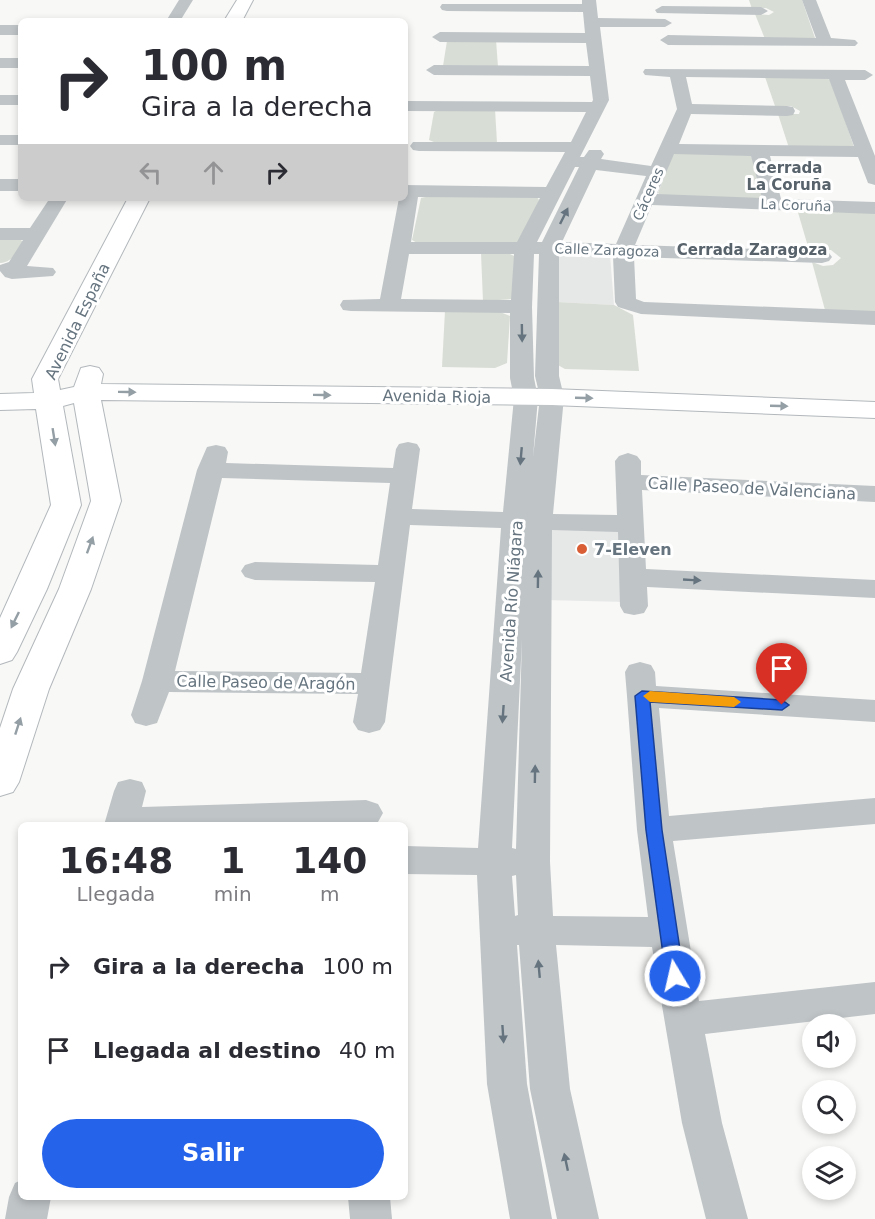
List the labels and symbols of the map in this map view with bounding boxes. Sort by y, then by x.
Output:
district label: Cerrada La Coruña [746,159,832,194]
street label: Cáceres [629,165,667,223]
street label: La Coruña [760,196,832,214]
one-way arrow [559,208,569,225]
street label: Calle Zaragoza [554,240,660,260]
district label: Cerrada Zaragoza [677,241,827,259]
street label: Avenida España [41,260,114,383]
one-way arrow [517,323,526,342]
street label: Avenida Rioja [383,386,491,407]
one-way arrow [117,387,136,397]
one-way arrow [312,390,331,399]
one-way arrow [575,394,594,403]
one-way arrow [770,401,789,411]
one-way arrow [50,427,59,446]
one-way arrow [516,447,526,466]
street label: Calle Paseo de Valenciana [647,474,857,503]
street label: Avenida Río Niágara [496,520,527,682]
one-way arrow [86,536,96,554]
place label: 7-Eleven [594,540,672,559]
marker: 7-Eleven [575,542,589,556]
one-way arrow [533,570,543,589]
one-way arrow [682,575,701,584]
one-way arrow [11,612,20,629]
pin [756,643,807,705]
street label: Calle Paseo de Aragón [176,671,356,694]
one-way arrow [499,704,508,723]
one-way arrow [14,717,24,735]
one-way arrow [530,765,539,784]
position arrow [643,944,707,1008]
one-way arrow [535,959,544,978]
one-way arrow [499,1024,508,1043]
one-way arrow [560,1153,570,1171]

